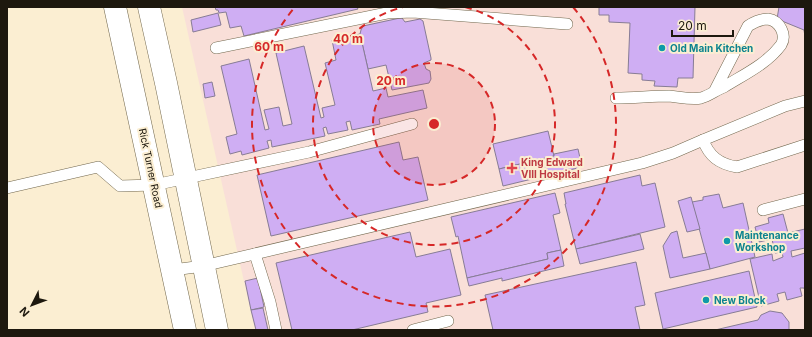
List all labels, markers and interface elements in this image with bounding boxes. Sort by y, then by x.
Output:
scale bar [672,12,733,38]
text: 20 m [678,18,707,33]
text: 40 m [333,31,363,46]
text: 60 m [254,39,284,54]
place label: Old Main Kitchen [670,42,753,54]
marker: Old Main Kitchen [657,43,667,53]
text: 20 m [376,73,406,88]
centre of rings [427,117,441,131]
street label: Rick Turner Road [137,127,165,209]
place label: King Edward VIII Hospital [521,156,583,180]
marker: King Edward VIII Hospital [506,162,518,174]
place label: Maintenance Workshop [735,229,799,253]
marker: Maintenance Workshop [722,236,732,246]
north arrow [12,285,52,325]
place label: New Block [714,294,766,306]
marker: New Block [701,295,711,305]
text: N [17,304,33,319]

